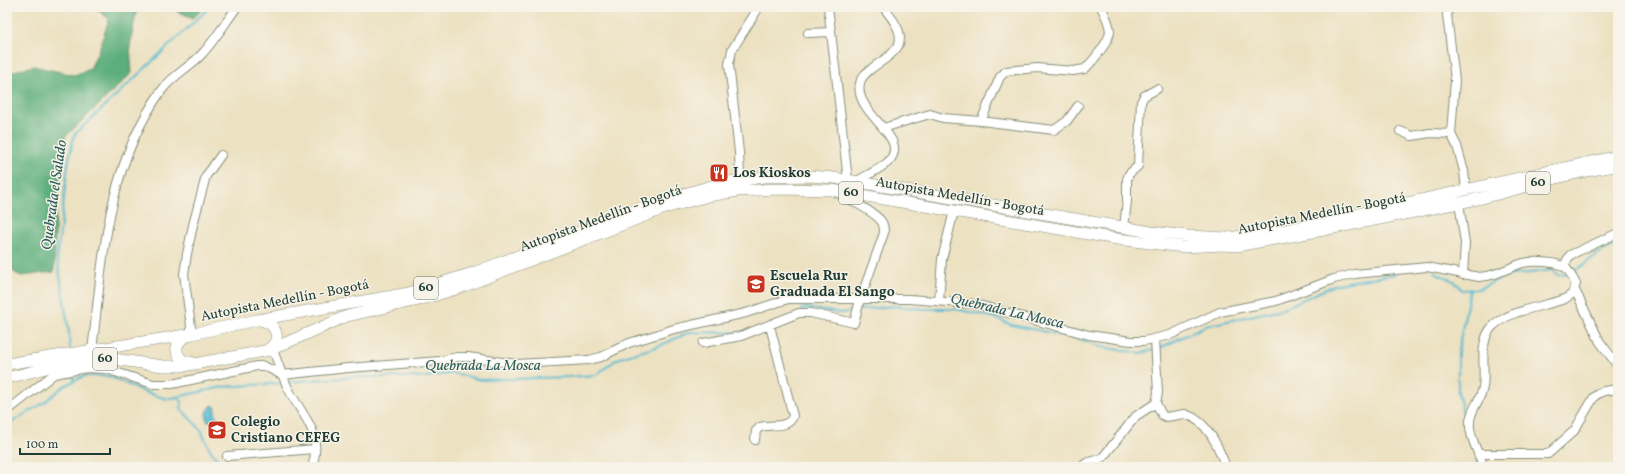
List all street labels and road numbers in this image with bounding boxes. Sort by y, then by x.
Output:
road number: 60 [1526,172,1550,194]
street label: Autopista Medellín - Bogotá [874,173,1046,221]
street label: Autopista Medellín - Bogotá [517,181,685,257]
road number: 60 [839,182,863,204]
street label: Autopista Medellín - Bogotá [1236,188,1408,240]
street label: Autopista Medellín - Bogotá [199,275,371,327]
road number: 60 [414,277,438,299]
road number: 60 [93,348,117,370]

